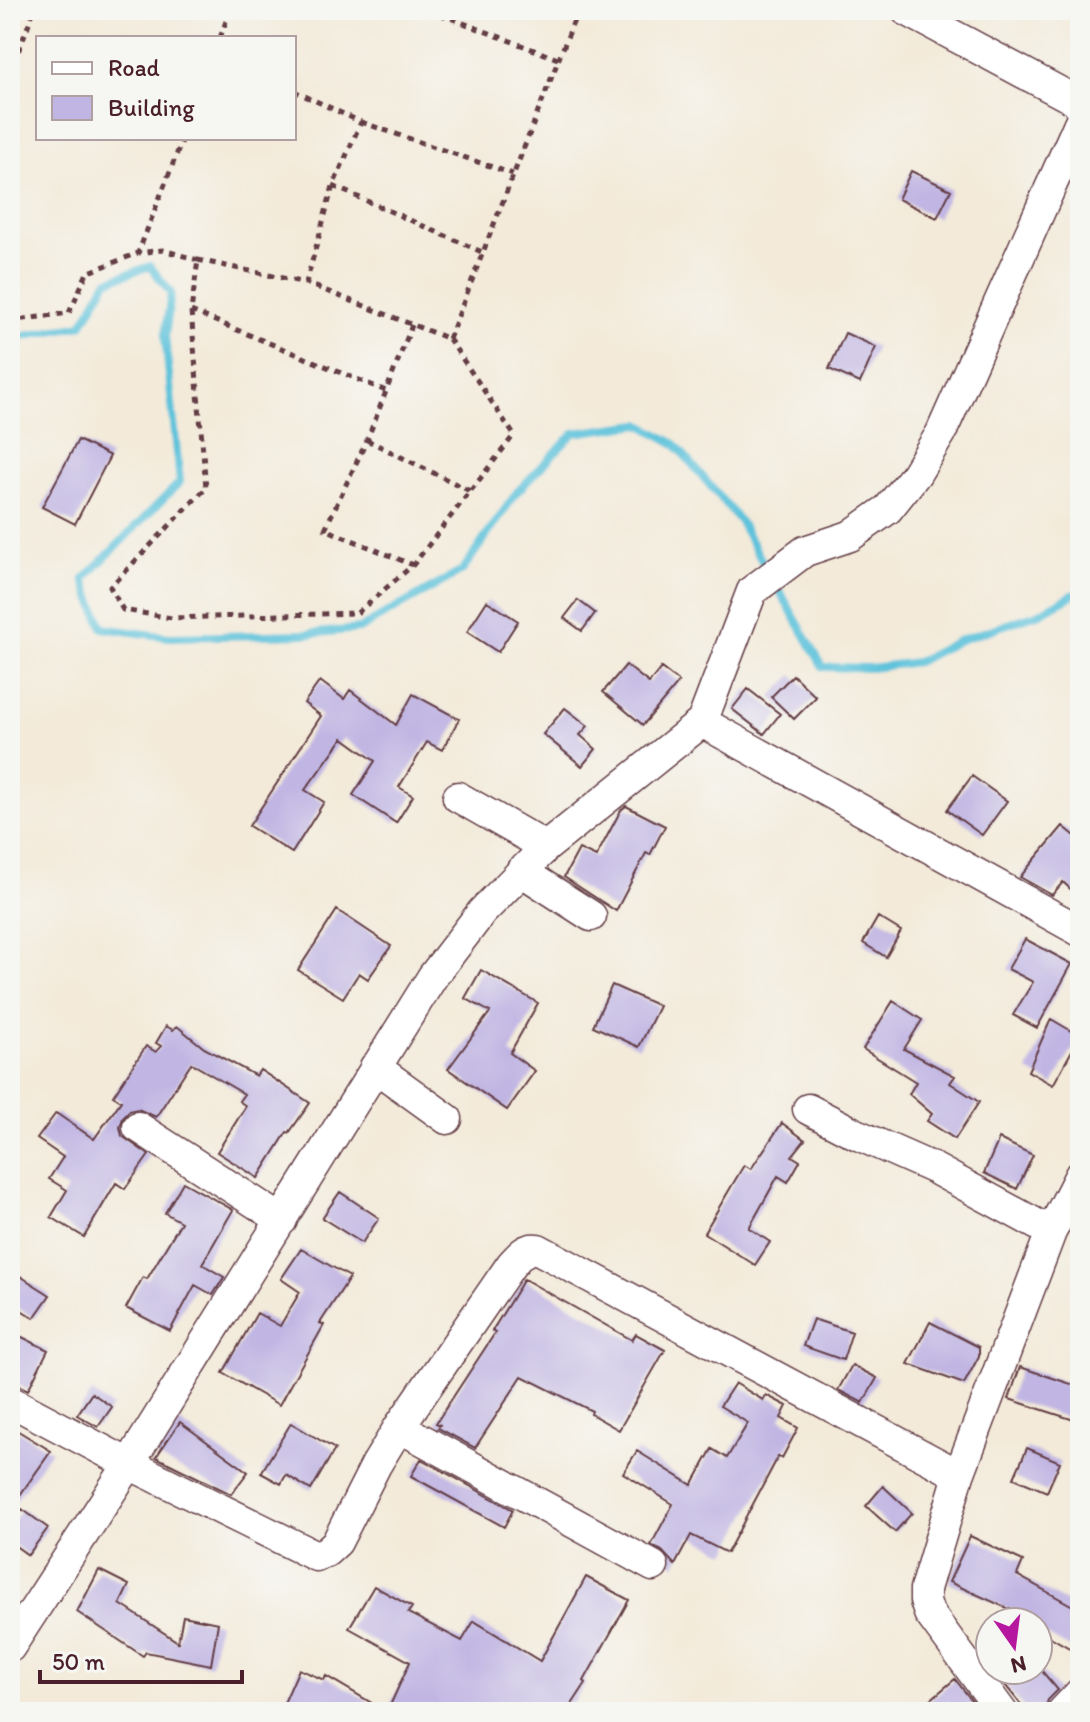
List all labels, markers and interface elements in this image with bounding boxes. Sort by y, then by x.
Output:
legend [36,36,296,140]
text: Road [108,53,160,82]
text: Building [108,93,195,122]
north arrow [974,1606,1054,1686]
scale bar [40,1634,242,1684]
text: 50 m [52,1647,105,1676]
text: N [1008,1650,1029,1680]

